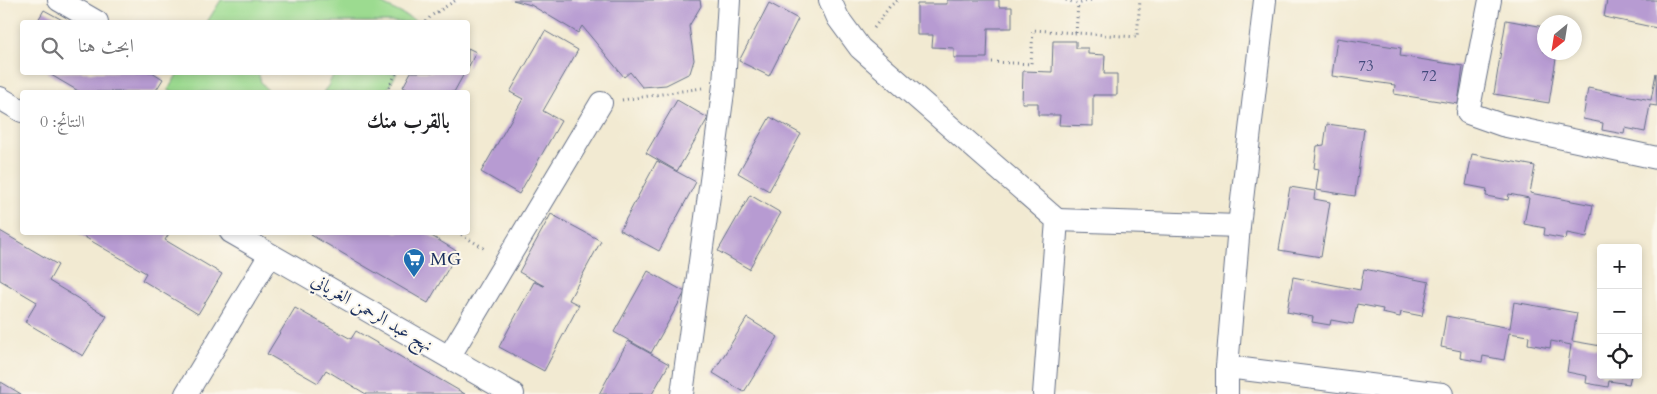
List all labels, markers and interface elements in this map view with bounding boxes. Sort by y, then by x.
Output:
north arrow [1537,15,1582,60]
search box [20,20,470,75]
text: ابحث هنا [78,33,134,59]
icon: search [38,34,66,62]
house number: 73 [1358,56,1374,76]
house number: 72 [1421,66,1437,86]
text: بالقرب منك [367,107,450,136]
text: النتائج: 0 [40,111,85,133]
map controls [1597,244,1642,379]
button: + [1597,244,1642,289]
supermarket icon: MG [402,247,426,278]
place label: MG [430,247,461,272]
street label: نهج عبد الرحمن الغرياني [305,268,438,361]
button: − [1597,289,1642,334]
button: locate [1597,334,1642,379]

